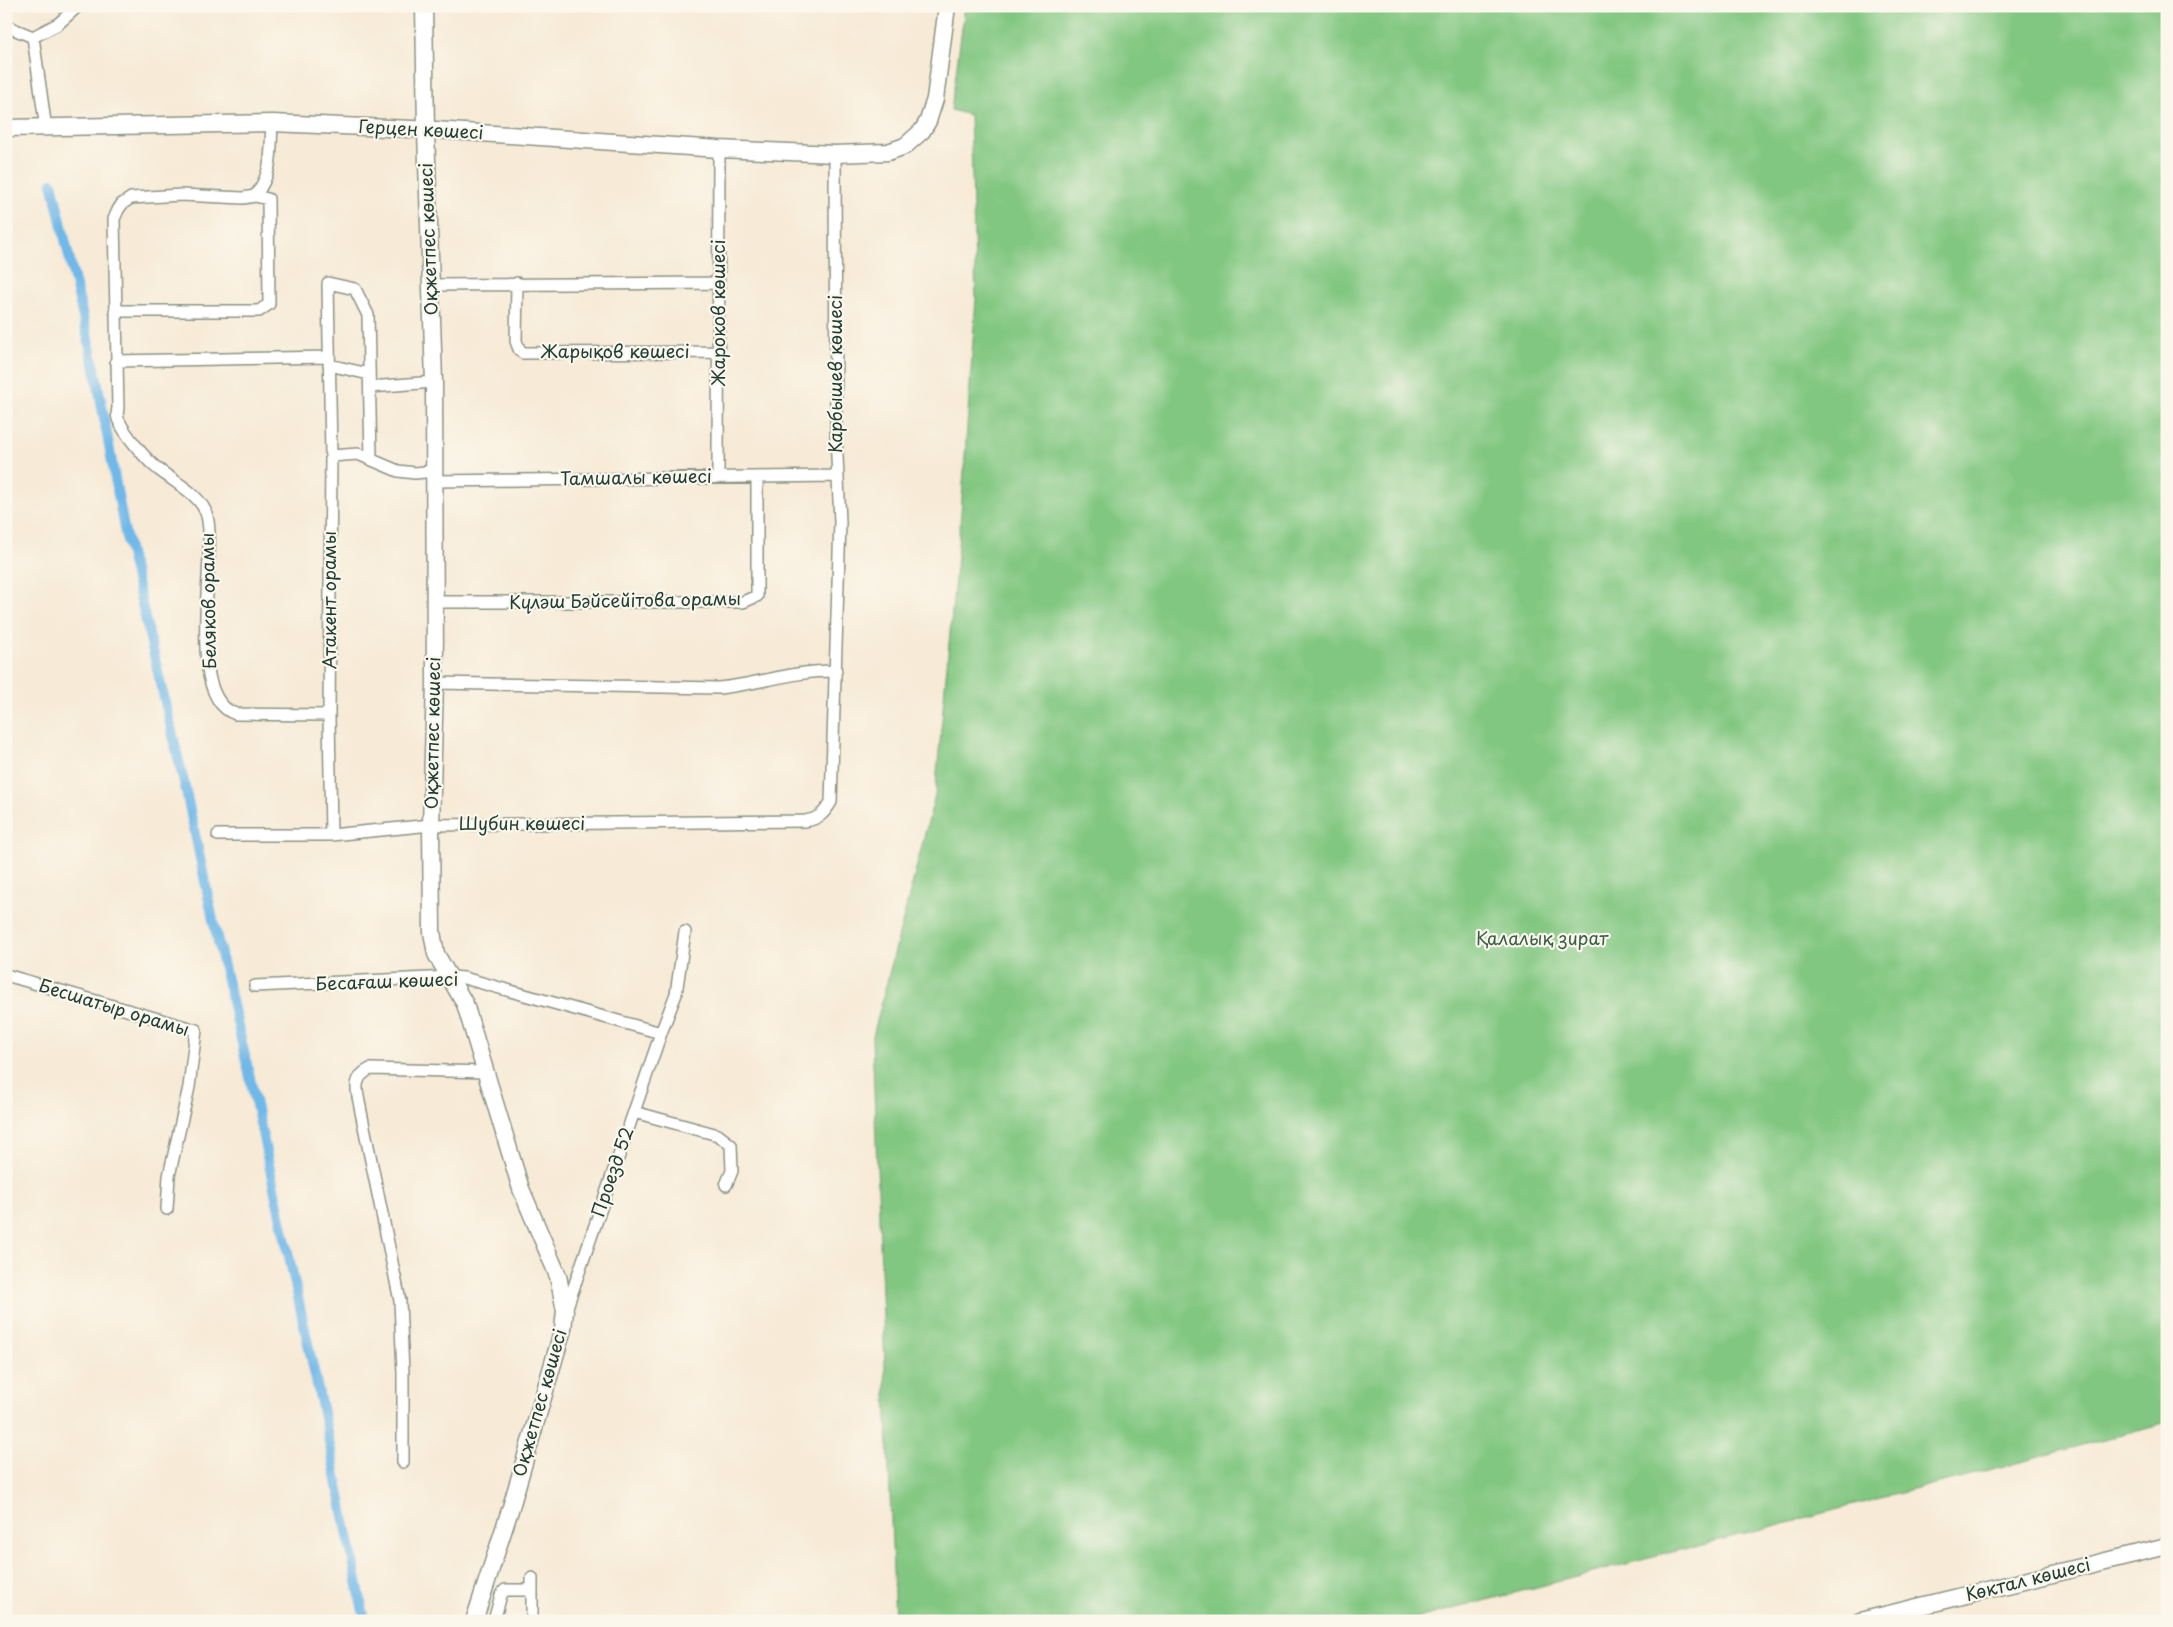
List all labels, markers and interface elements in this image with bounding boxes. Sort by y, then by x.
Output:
street label: Герцен көшесі [358,112,484,145]
street label: Оқжетпес көшесі [411,162,444,316]
street label: Жароков көшесі [704,239,731,387]
street label: Карбышев көшесі [821,295,848,453]
street label: Жарықов көшесі [540,337,690,364]
street label: Тамшалы көшесі [560,462,712,491]
street label: Атакент орамы [315,531,342,669]
street label: Беляков орамы [193,533,222,669]
street label: Күләш Бәйсейітова орамы [509,584,741,615]
street label: Оқжетпес көшесі [417,656,446,810]
street label: Шубин көшесі [459,809,585,836]
park label: Қалалық зират [1476,924,1609,951]
street label: Бесағаш көшесі [315,965,459,996]
street label: Бесшатыр орамы [36,971,193,1042]
street label: Проезд 52 [584,1123,640,1220]
street label: Оқжетпес көшесі [505,1325,573,1480]
street label: Көктал көшесі [1962,1550,2093,1607]

